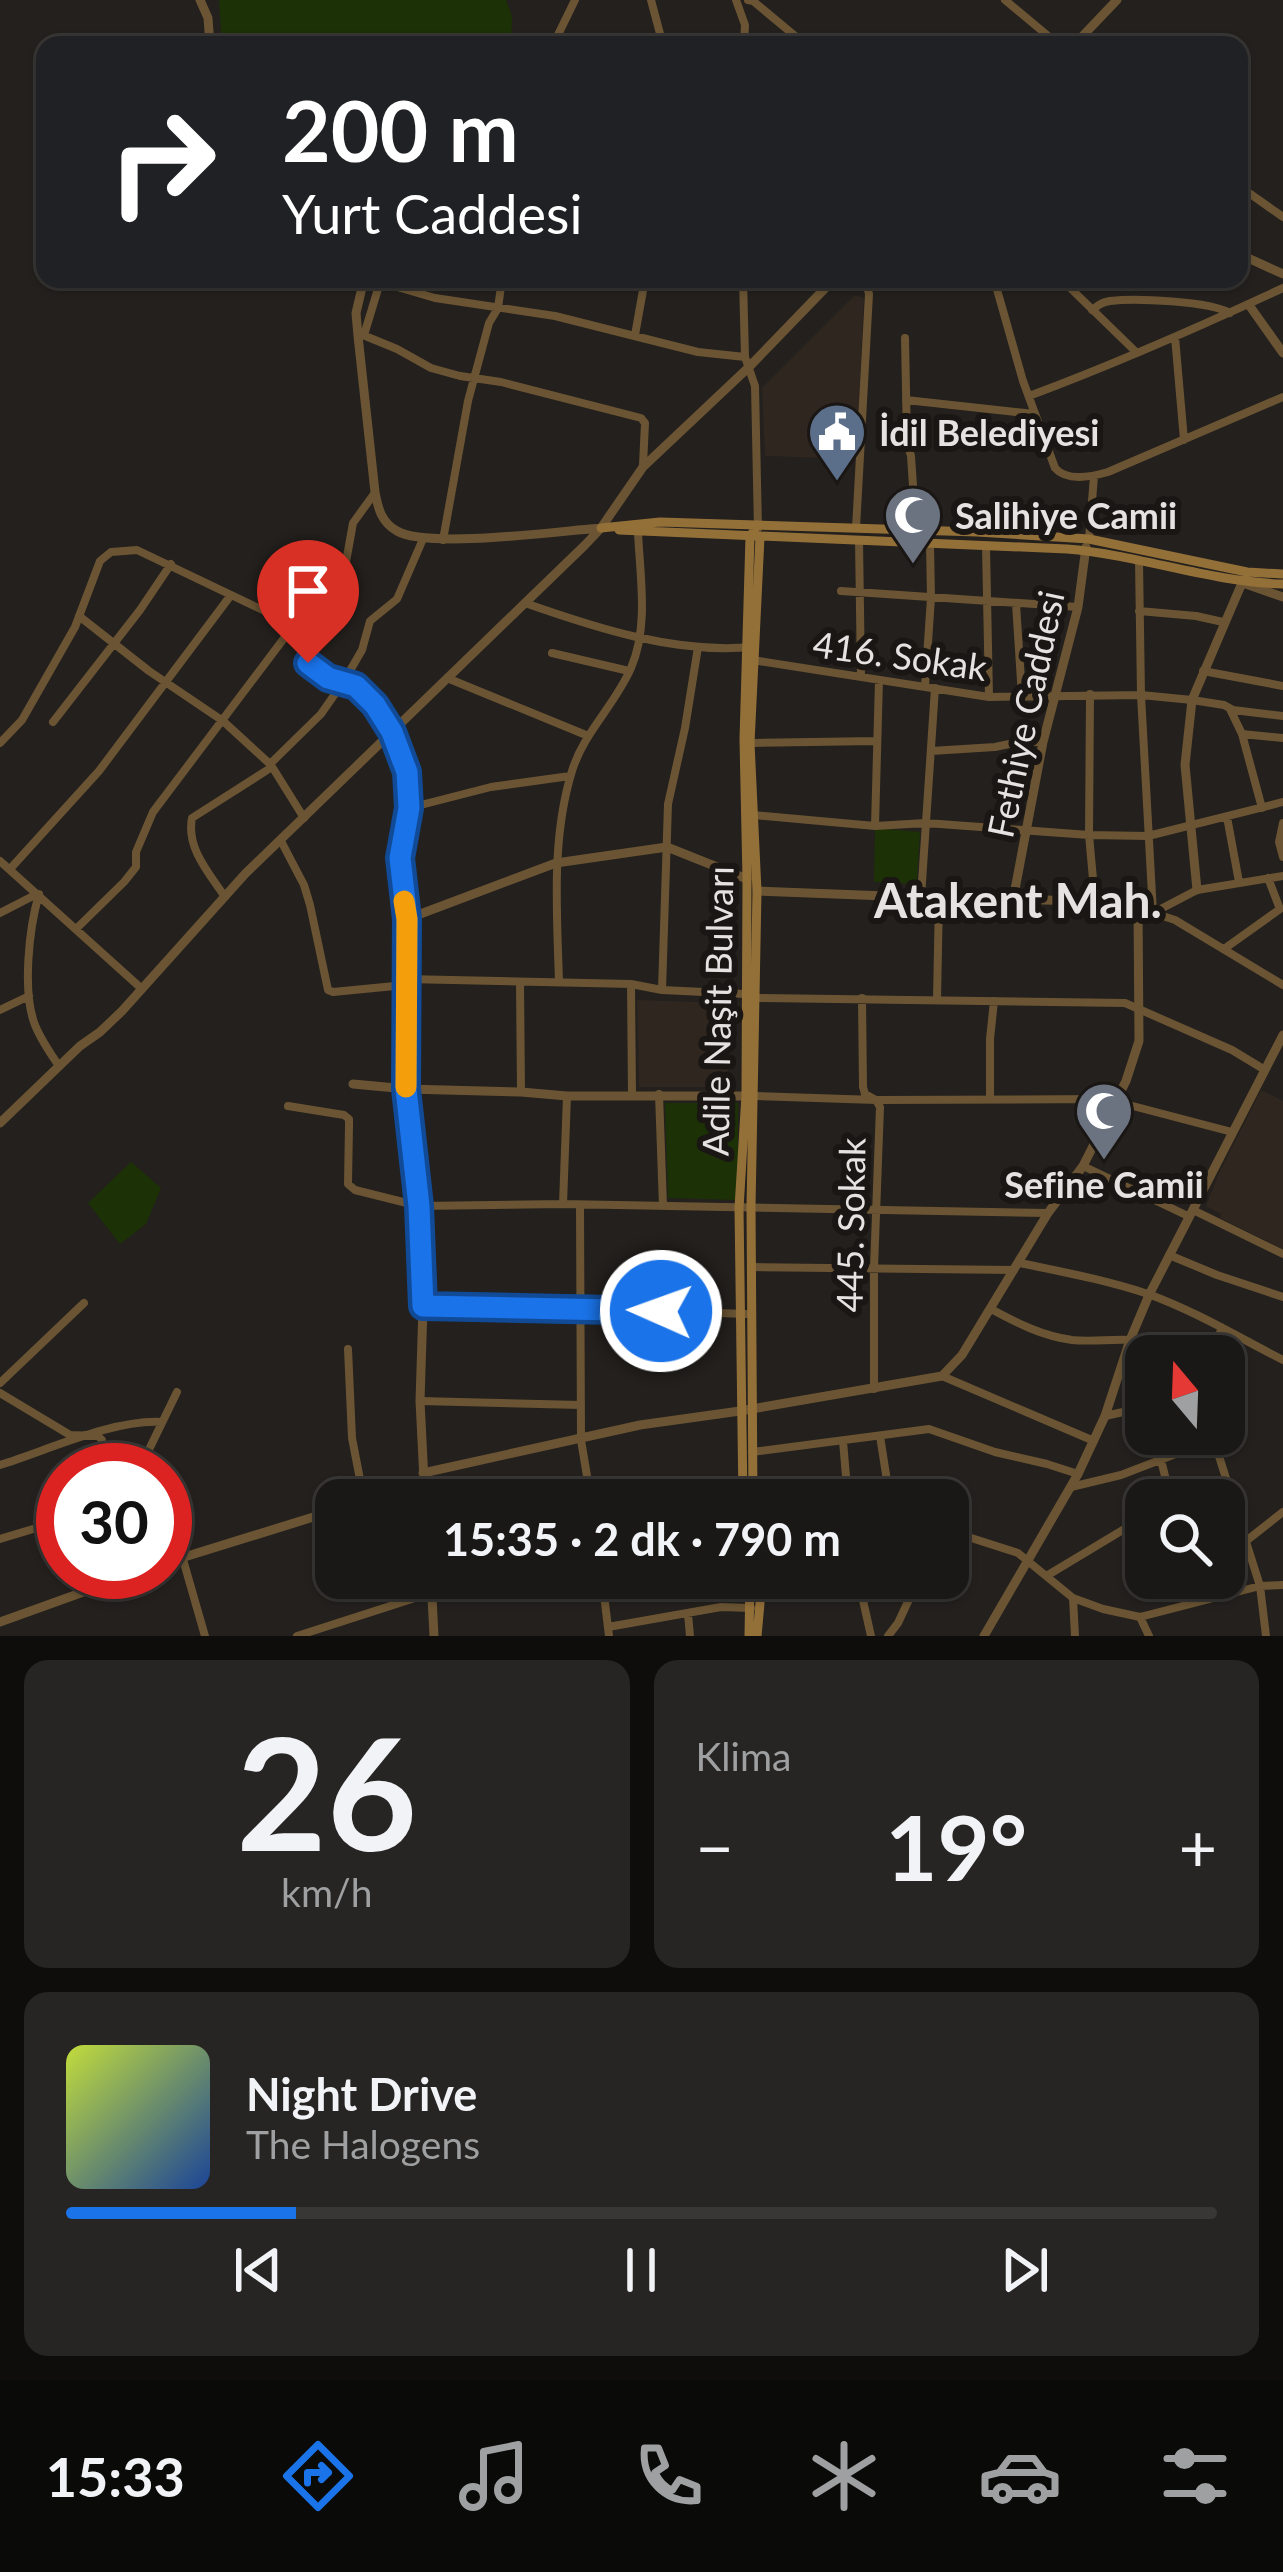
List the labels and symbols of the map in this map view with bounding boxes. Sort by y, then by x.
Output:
public building icon: İdil Belediyesi [806,401,868,483]
place label: İdil Belediyesi [879,410,1099,454]
mosque icon: Salihiye Camii [882,484,944,566]
place label: Salihiye Camii [955,493,1177,537]
pin [257,540,359,663]
street label: Fethiye Caddesi [977,587,1073,841]
street label: 416. Sokak [810,621,990,689]
street label: Adile Naşit Bulvarı [692,866,742,1156]
district label: Atakent Mah. [873,871,1162,928]
mosque icon: Sefine Camii [1073,1080,1135,1162]
street label: 445. Sokak [826,1137,874,1313]
place label: Sefine Camii [1004,1162,1204,1206]
position arrow [598,1248,724,1374]
north arrow [1125,1335,1245,1455]
speed limit sign: 30 [36,1443,192,1599]

